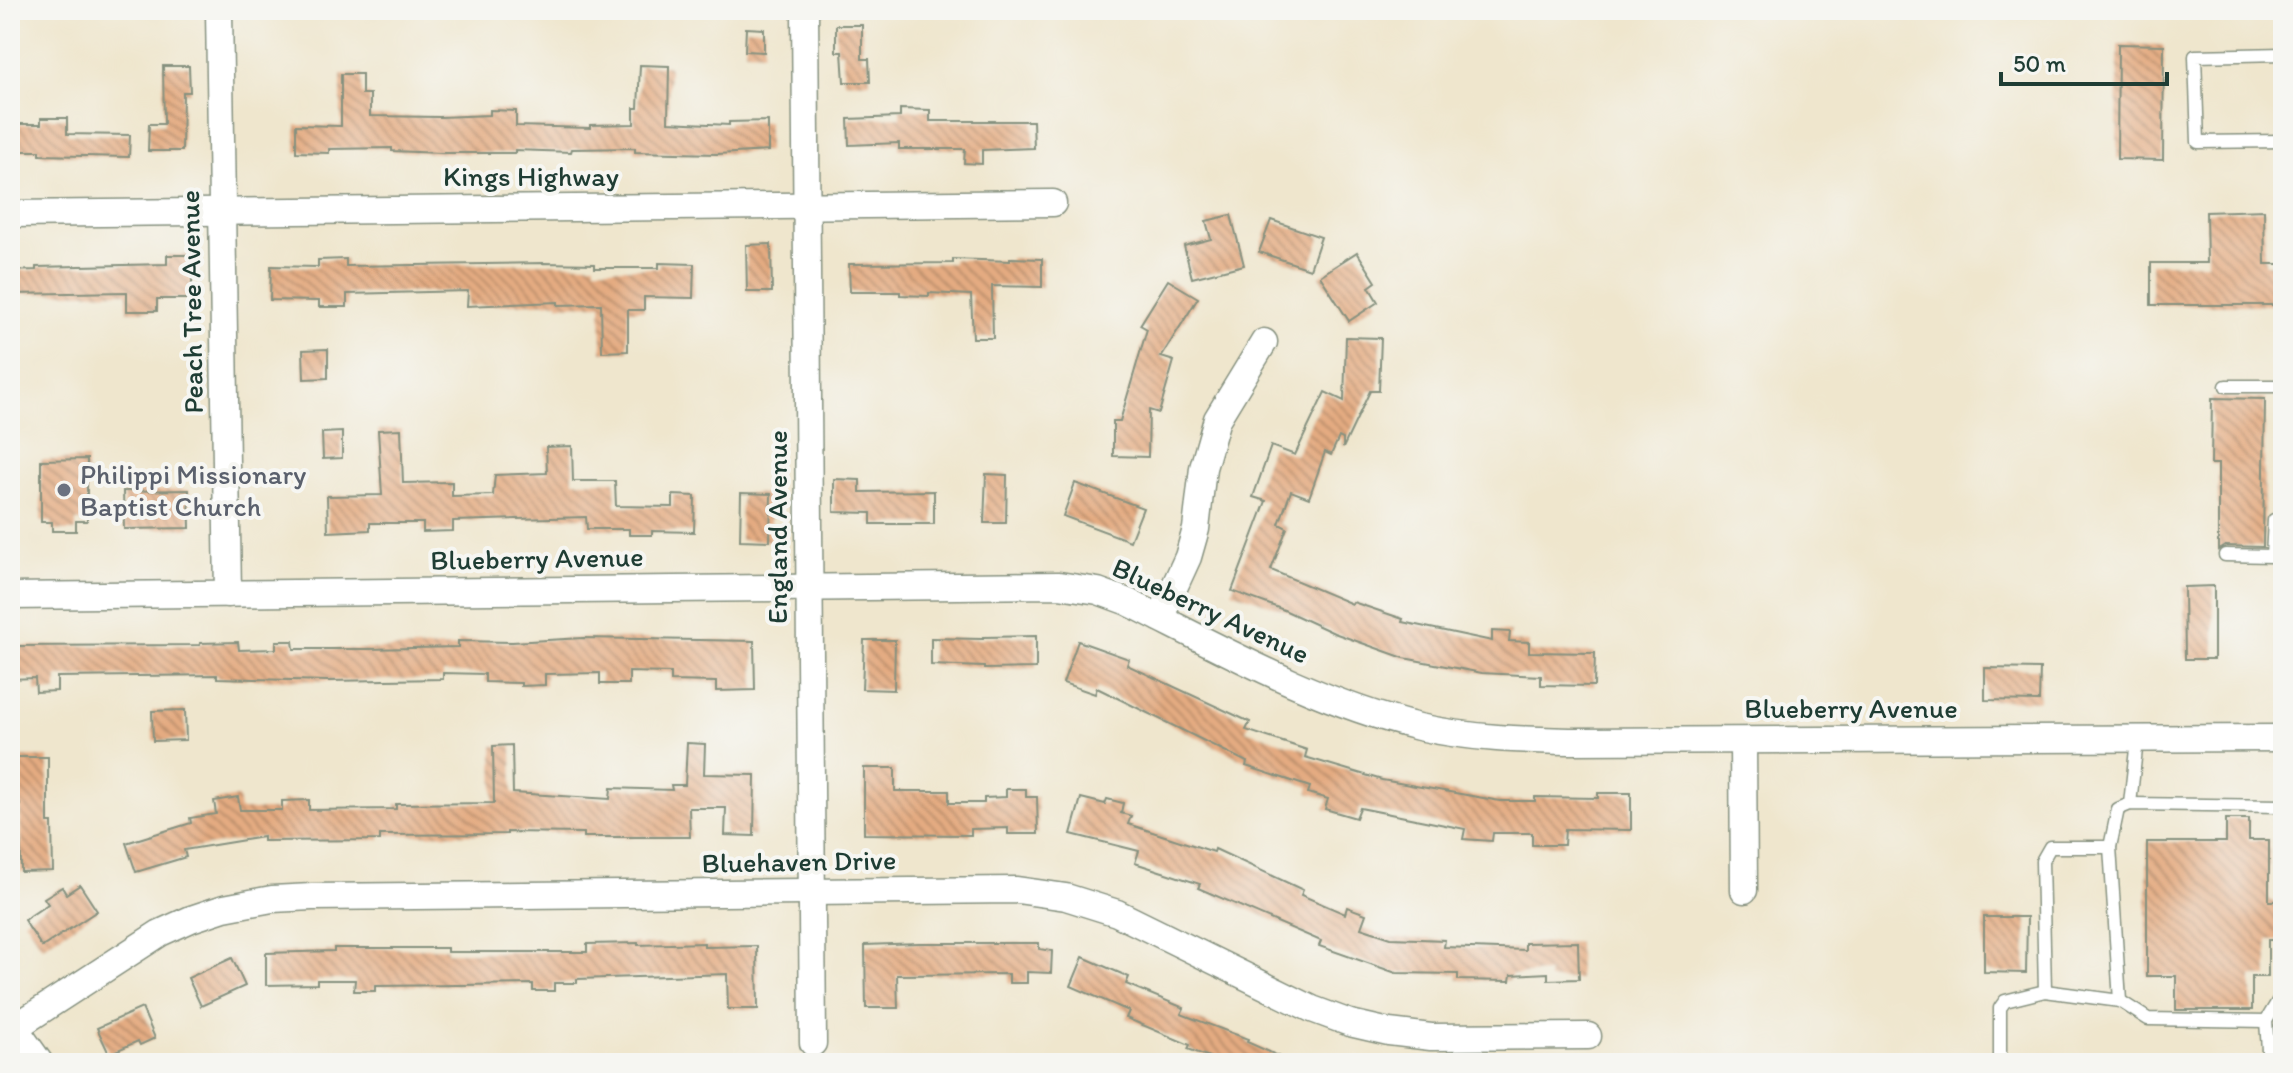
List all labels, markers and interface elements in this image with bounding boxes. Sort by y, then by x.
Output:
scale bar [2001,36,2167,86]
text: 50 m [2013,49,2066,78]
street label: Kings Highway [443,159,619,193]
street label: Peach Tree Avenue [172,190,210,414]
street label: England Avenue [760,430,794,624]
place label: Philippi Missionary Baptist Church [80,457,306,523]
marker: Philippi Missionary Baptist Church [55,481,73,499]
street label: Blueberry Avenue [430,539,644,577]
street label: Blueberry Avenue [1107,550,1315,670]
street label: Blueberry Avenue [1744,691,1958,725]
street label: Bluehaven Drive [701,842,897,880]

